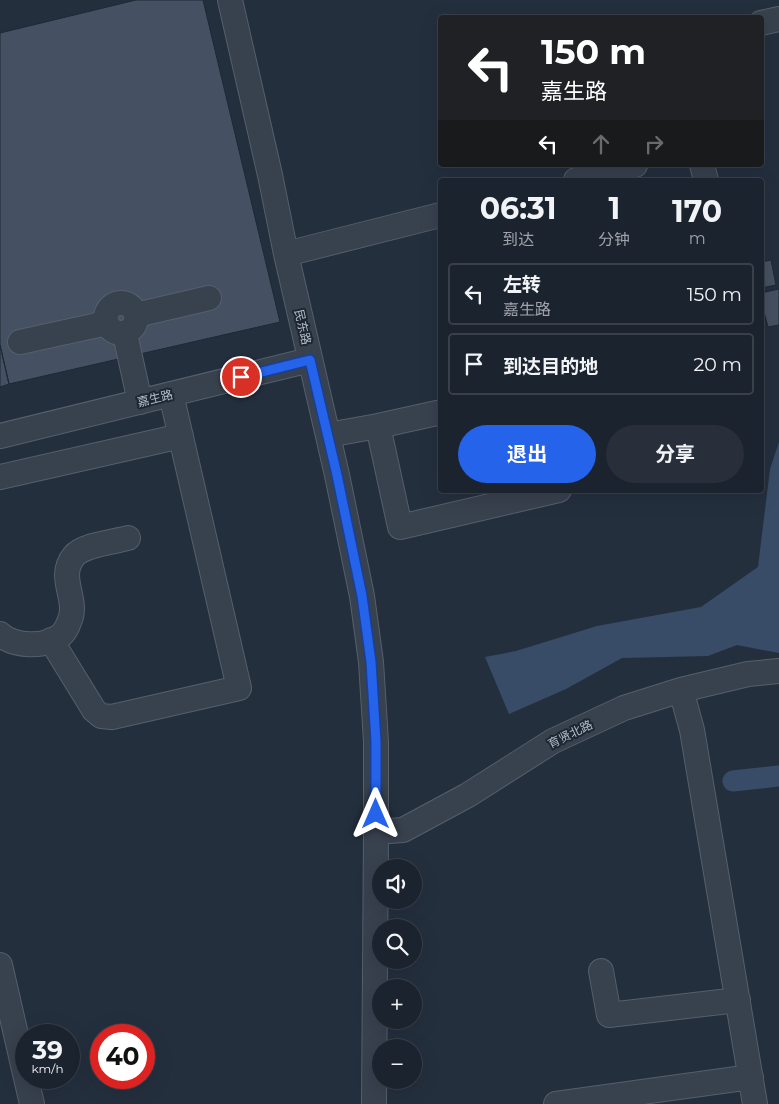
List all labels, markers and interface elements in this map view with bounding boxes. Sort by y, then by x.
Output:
text: 150 m [541,30,646,73]
icon: left [458,35,523,100]
text: 嘉生路 [541,78,607,105]
icon: left [534,130,562,158]
icon: ahead [587,130,615,158]
icon: right [640,130,668,158]
text: 06:31 [480,190,557,227]
text: 1 [608,190,620,227]
text: 170 [672,193,722,230]
text: m [689,229,706,248]
text: 到达 [502,230,534,249]
text: 分钟 [598,230,630,249]
text: 左转 [503,273,541,296]
icon: left [460,280,488,308]
text: 150 m [687,283,742,306]
text: 嘉生路 [503,300,551,319]
street label: 民东路 [292,308,314,346]
icon: arrive [460,350,488,378]
text: 20 m [694,353,742,376]
text: 到达目的地 [503,355,598,378]
pin [220,356,262,398]
icon: arrive [227,363,255,391]
street label: 嘉生路 [136,386,174,410]
button: 退出 [458,425,596,483]
button: 分享 [606,425,744,483]
street label: 育贤北路 [545,717,595,751]
position arrow [349,787,401,839]
map controls [372,859,422,1089]
button: sound [372,859,422,909]
button: search [372,919,422,969]
button: + [372,979,422,1029]
speed limit sign: 40 [90,1024,155,1089]
text: 39 [32,1035,63,1065]
button: − [372,1039,422,1089]
text: km/h [31,1061,64,1076]

